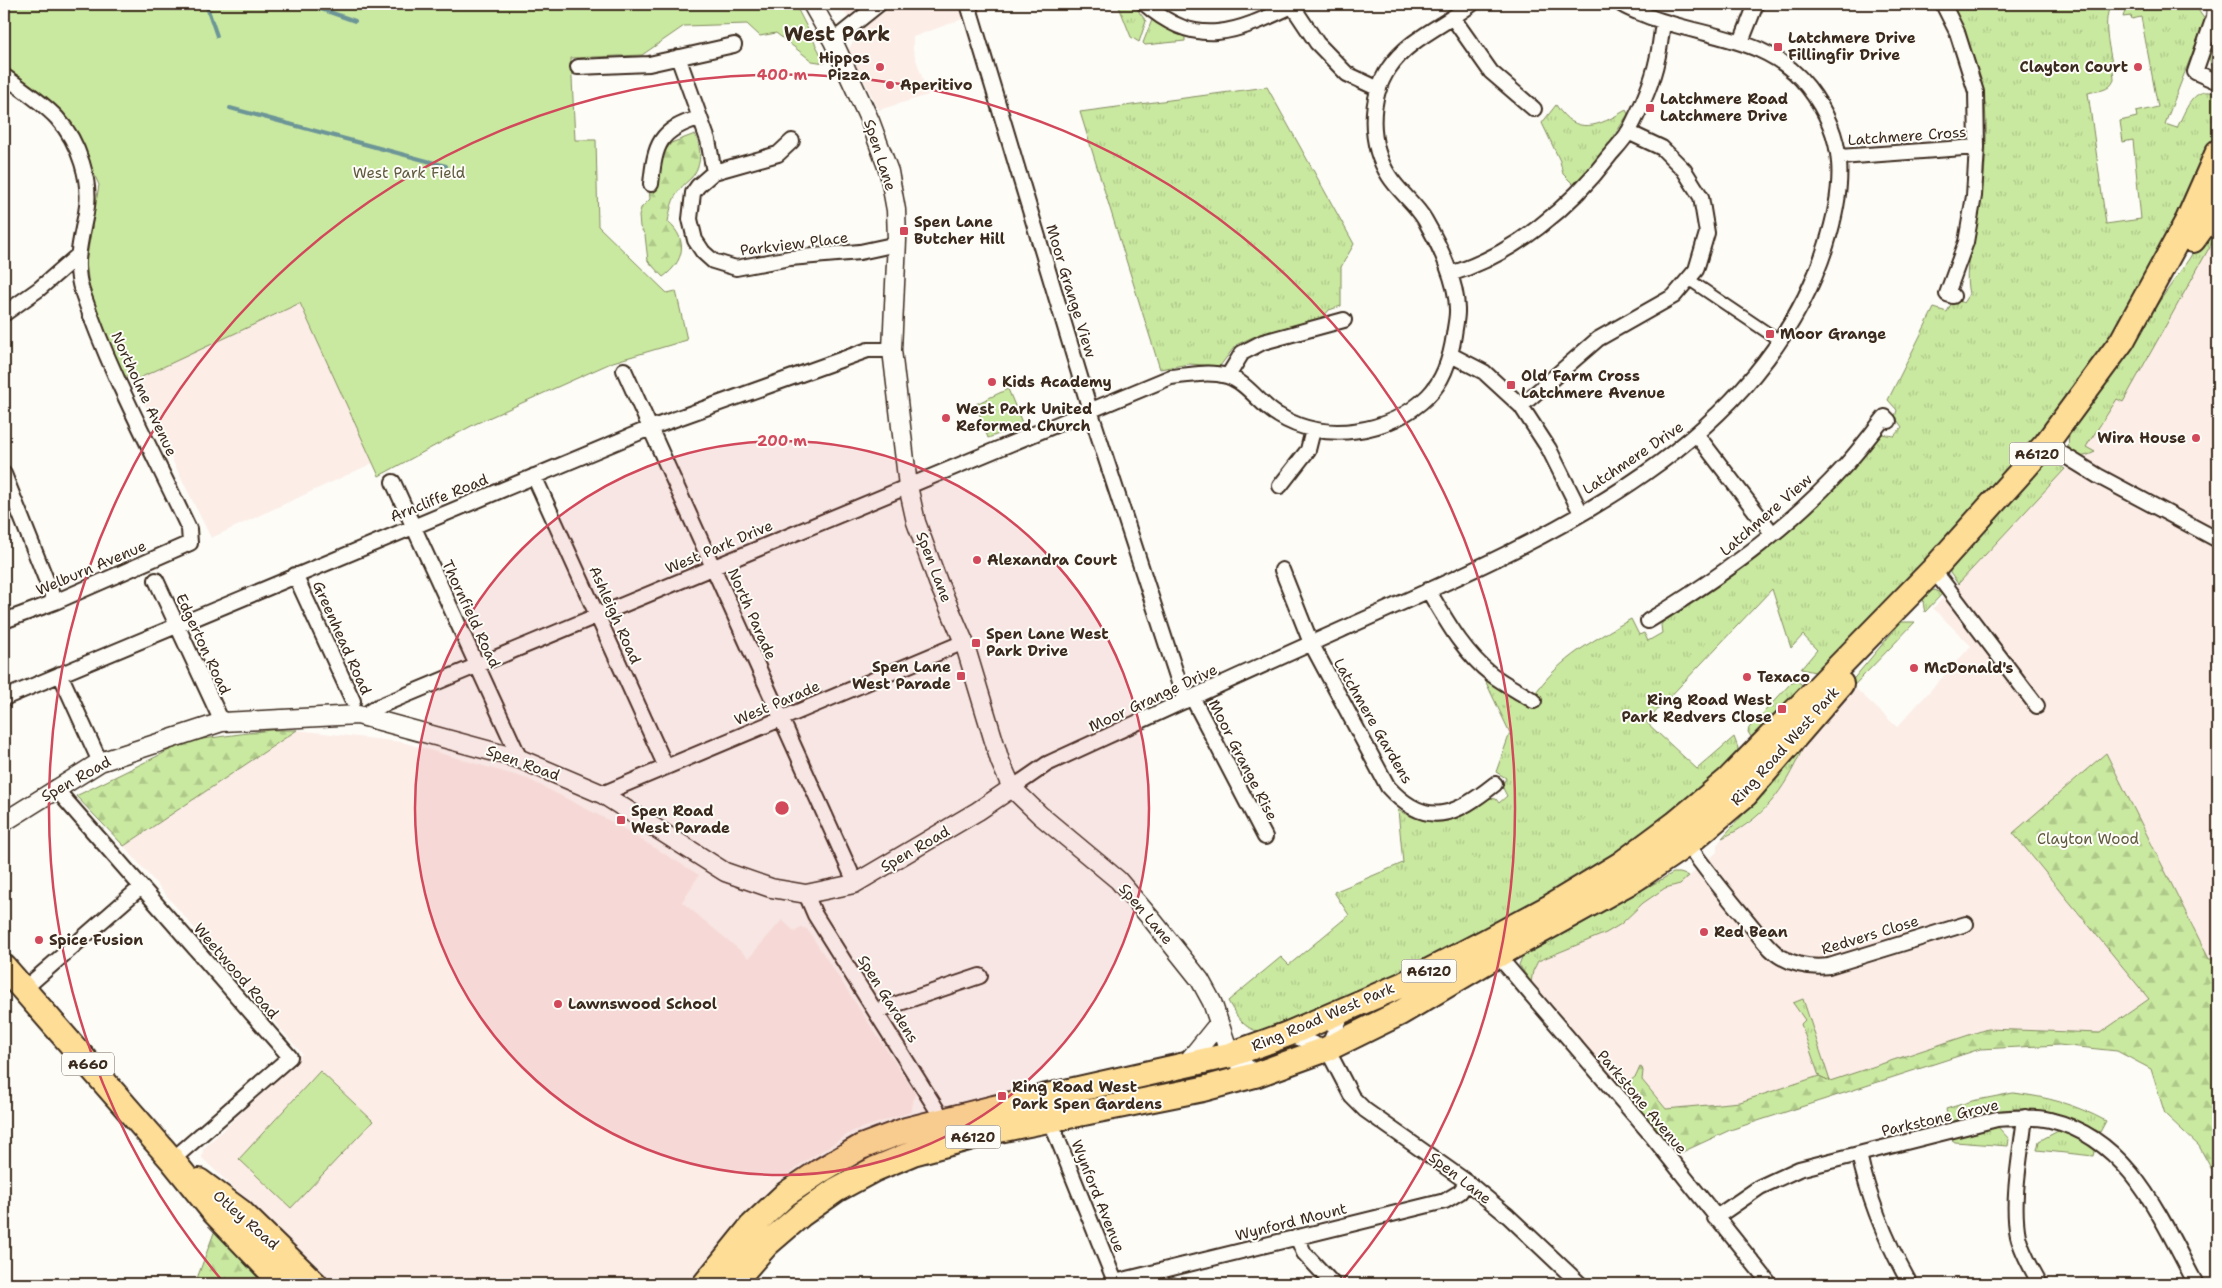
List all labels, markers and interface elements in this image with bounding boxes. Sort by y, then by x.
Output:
district label: West Park [784,21,890,47]
place label: Latchmere Drive Fillingfir Drive [1788,28,1916,65]
marker: Latchmere Drive Fillingfir Drive [1772,41,1784,53]
place label: Hippos Pizza [819,48,871,85]
place label: Clayton Court [2020,57,2128,77]
marker: Hippos Pizza [874,61,886,73]
marker: Clayton Court [2132,61,2144,73]
text: 400 m [757,65,807,85]
place label: Aperitivo [900,75,973,95]
marker: Aperitivo [884,79,896,91]
place label: Latchmere Road Latchmere Drive [1660,89,1788,126]
marker: Latchmere Road Latchmere Drive [1644,102,1656,114]
street label: Spen Lane [859,117,901,193]
street label: Latchmere Cross [1847,122,1967,150]
park label: West Park Field [353,163,466,183]
place label: Spen Lane Butcher Hill [914,212,1005,249]
street label: Moor Grange View [1041,222,1101,360]
marker: Spen Lane Butcher Hill [898,225,910,237]
street label: Parkview Place [739,227,849,261]
place label: Moor Grange [1780,324,1886,344]
marker: Moor Grange [1764,328,1776,340]
street label: Northolme Avenue [106,329,182,459]
place label: Old Farm Cross Latchmere Avenue [1521,366,1665,403]
place label: Kids Academy [1002,372,1112,392]
marker: Kids Academy [986,376,998,388]
marker: Old Farm Cross Latchmere Avenue [1505,379,1517,391]
place label: West Park United Reformed Church [956,399,1092,436]
marker: West Park United Reformed Church [940,412,952,424]
street label: Latchmere Drive [1579,417,1687,499]
place label: Wira House [2097,428,2186,448]
text: 200 m [757,431,807,451]
marker: Wira House [2190,432,2202,444]
road number: A6120 [2010,442,2064,466]
street label: Arncliffe Road [387,469,491,527]
street label: Latchmere View [1716,469,1816,561]
street label: West Park Drive [662,515,776,579]
street label: Spen Lane [911,529,957,605]
street label: Welburn Avenue [33,536,149,600]
place label: Alexandra Court [987,550,1117,570]
marker: Alexandra Court [971,554,983,566]
street label: Thornfield Road [437,557,505,672]
street label: Ashleigh Road [584,563,646,668]
street label: North Parade [723,565,781,663]
street label: Greenhead Road [308,578,376,698]
street label: Edgerton Road [171,590,235,698]
place label: Spen Lane West Park Drive [986,624,1109,661]
marker: Spen Lane West Park Drive [970,637,982,649]
street label: Latchmere Gardens [1329,655,1417,787]
place label: Spen Lane West Parade [852,657,951,694]
place label: McDonald's [1924,658,2014,678]
street label: Moor Grange Drive [1085,659,1221,737]
marker: McDonald's [1908,662,1920,674]
place label: Texaco [1757,667,1810,687]
marker: Spen Lane West Parade [955,670,967,682]
marker: Texaco [1741,671,1753,683]
street label: West Parade [731,676,823,730]
street label: Ring Road West Park [1726,682,1844,810]
place label: Ring Road West Park Redvers Close [1622,690,1772,727]
street label: Moor Grange Rise [1204,696,1282,824]
marker: Ring Road West Park Redvers Close [1776,703,1788,715]
street label: Spen Road [484,740,563,786]
street label: Spen Road [38,751,115,806]
centre of rings [773,799,791,817]
place label: Spen Road West Parade [631,801,730,838]
marker: Spen Road West Parade [615,814,627,826]
street label: Spen Road [877,821,954,877]
park label: Clayton Wood [2037,829,2140,849]
street label: Spen Lane [1115,879,1177,949]
street label: Redvers Close [1819,911,1921,959]
street label: Weetwood Road [189,919,283,1023]
place label: Red Bean [1714,922,1788,942]
marker: Red Bean [1698,926,1710,938]
place label: Spice Fusion [49,930,143,950]
marker: Spice Fusion [33,934,45,946]
street label: Spen Gardens [853,951,923,1047]
road number: A6120 [1402,959,1456,982]
street label: Ring Road West Park [1248,978,1398,1056]
place label: Lawnswood School [568,994,717,1014]
marker: Lawnswood School [552,998,564,1010]
street label: Parkstone Avenue [1593,1046,1691,1158]
road number: A660 [62,1052,114,1076]
place label: Ring Road West Park Spen Gardens [1012,1077,1162,1114]
marker: Ring Road West Park Spen Gardens [996,1090,1008,1102]
street label: Parkstone Grove [1879,1095,2001,1141]
road number: A6120 [946,1126,1000,1148]
street label: Wynford Avenue [1066,1137,1130,1255]
street label: Spen Lane [1425,1147,1495,1209]
street label: Otley Road [209,1186,284,1255]
street label: Wynford Mount [1233,1198,1349,1246]

